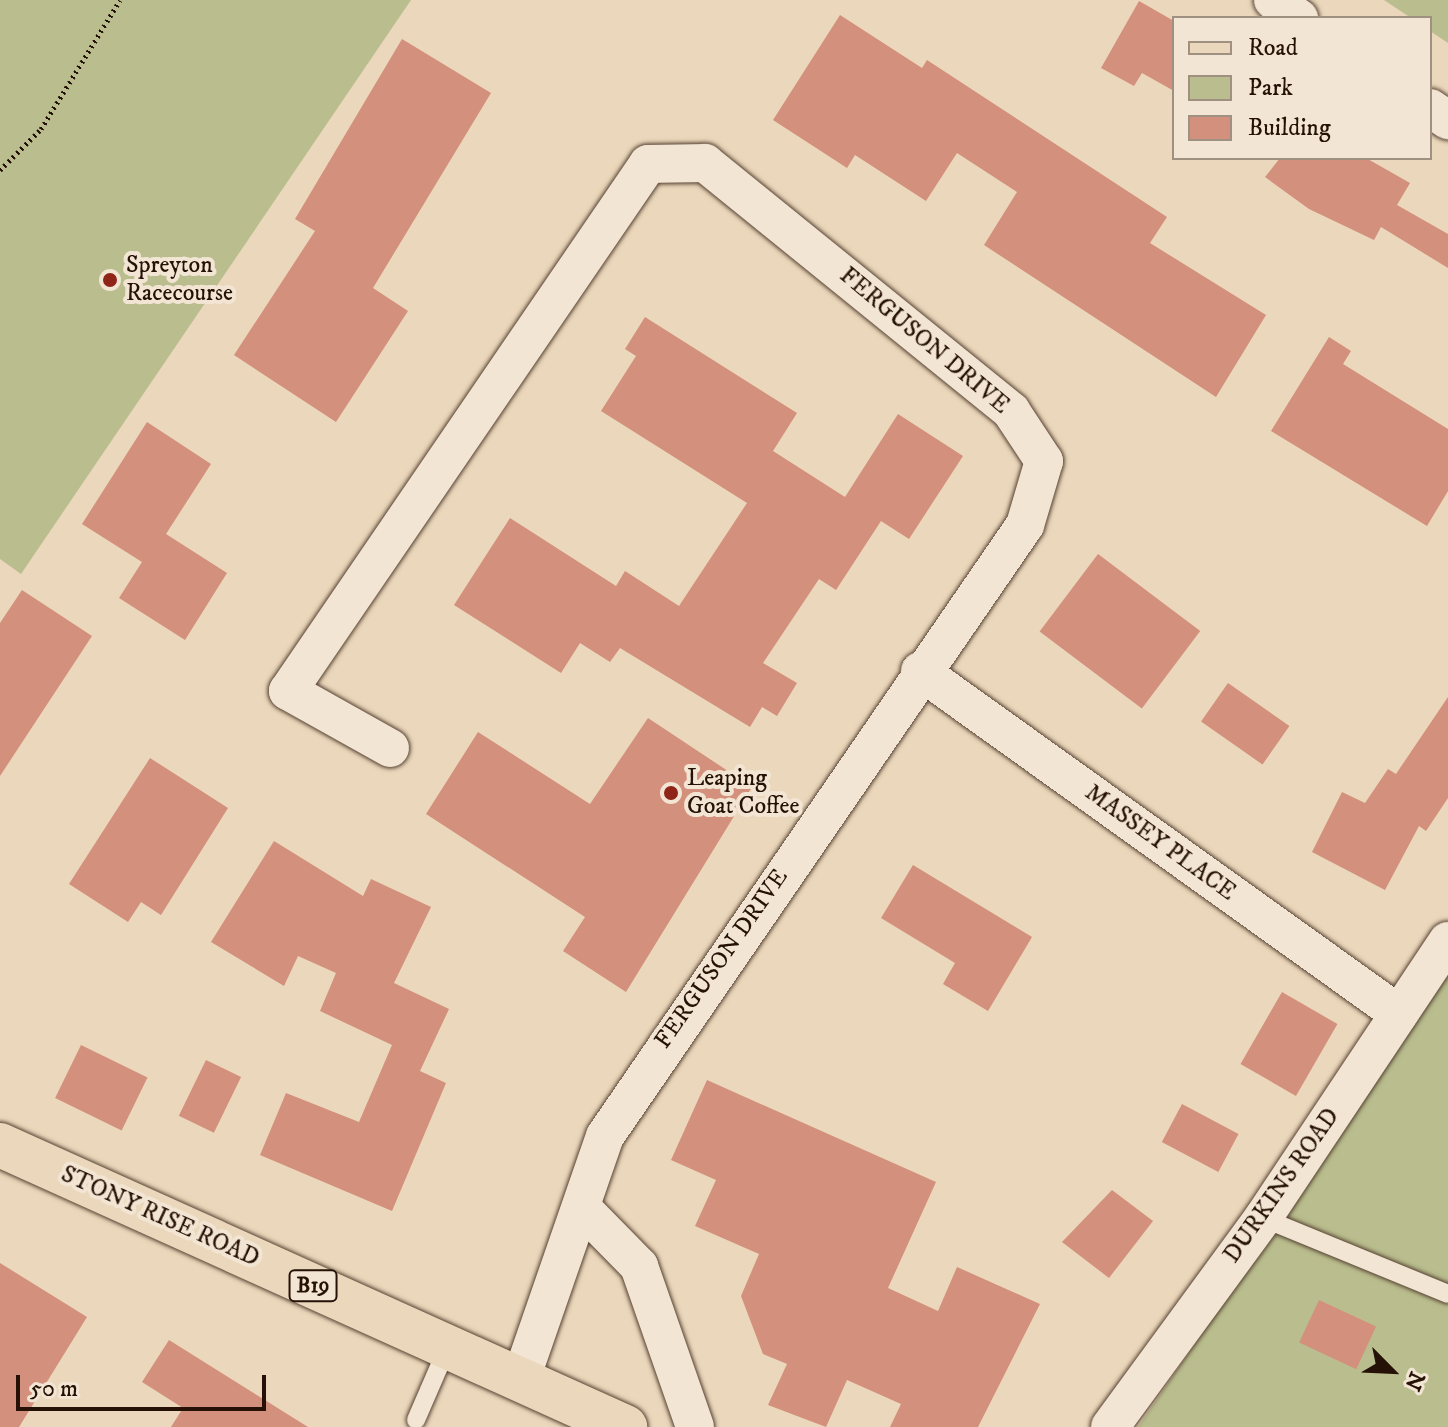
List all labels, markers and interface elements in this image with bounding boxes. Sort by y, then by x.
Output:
legend [1172,16,1432,160]
text: Road [1248,33,1298,63]
text: Park [1248,73,1293,103]
text: Building [1248,113,1331,143]
place label: Spreyton Racecourse [126,252,233,308]
street label: FERGUSON DRIVE [833,262,1015,420]
marker: Spreyton Racecourse [101,271,119,289]
place label: Leaping Goat Coffee [687,765,799,821]
street label: MASSEY PLACE [1079,779,1241,907]
marker: Leaping Goat Coffee [662,784,680,802]
street label: FERGUSON DRIVE [649,864,795,1054]
street label: DURKINS ROAD [1218,1103,1346,1269]
street label: STONY RISE ROAD [56,1160,264,1274]
road number: B19 [287,1268,339,1304]
north arrow [1352,1331,1432,1411]
scale bar [20,1359,270,1409]
text: N [1398,1367,1430,1395]
text: 50 m [30,1374,78,1404]

